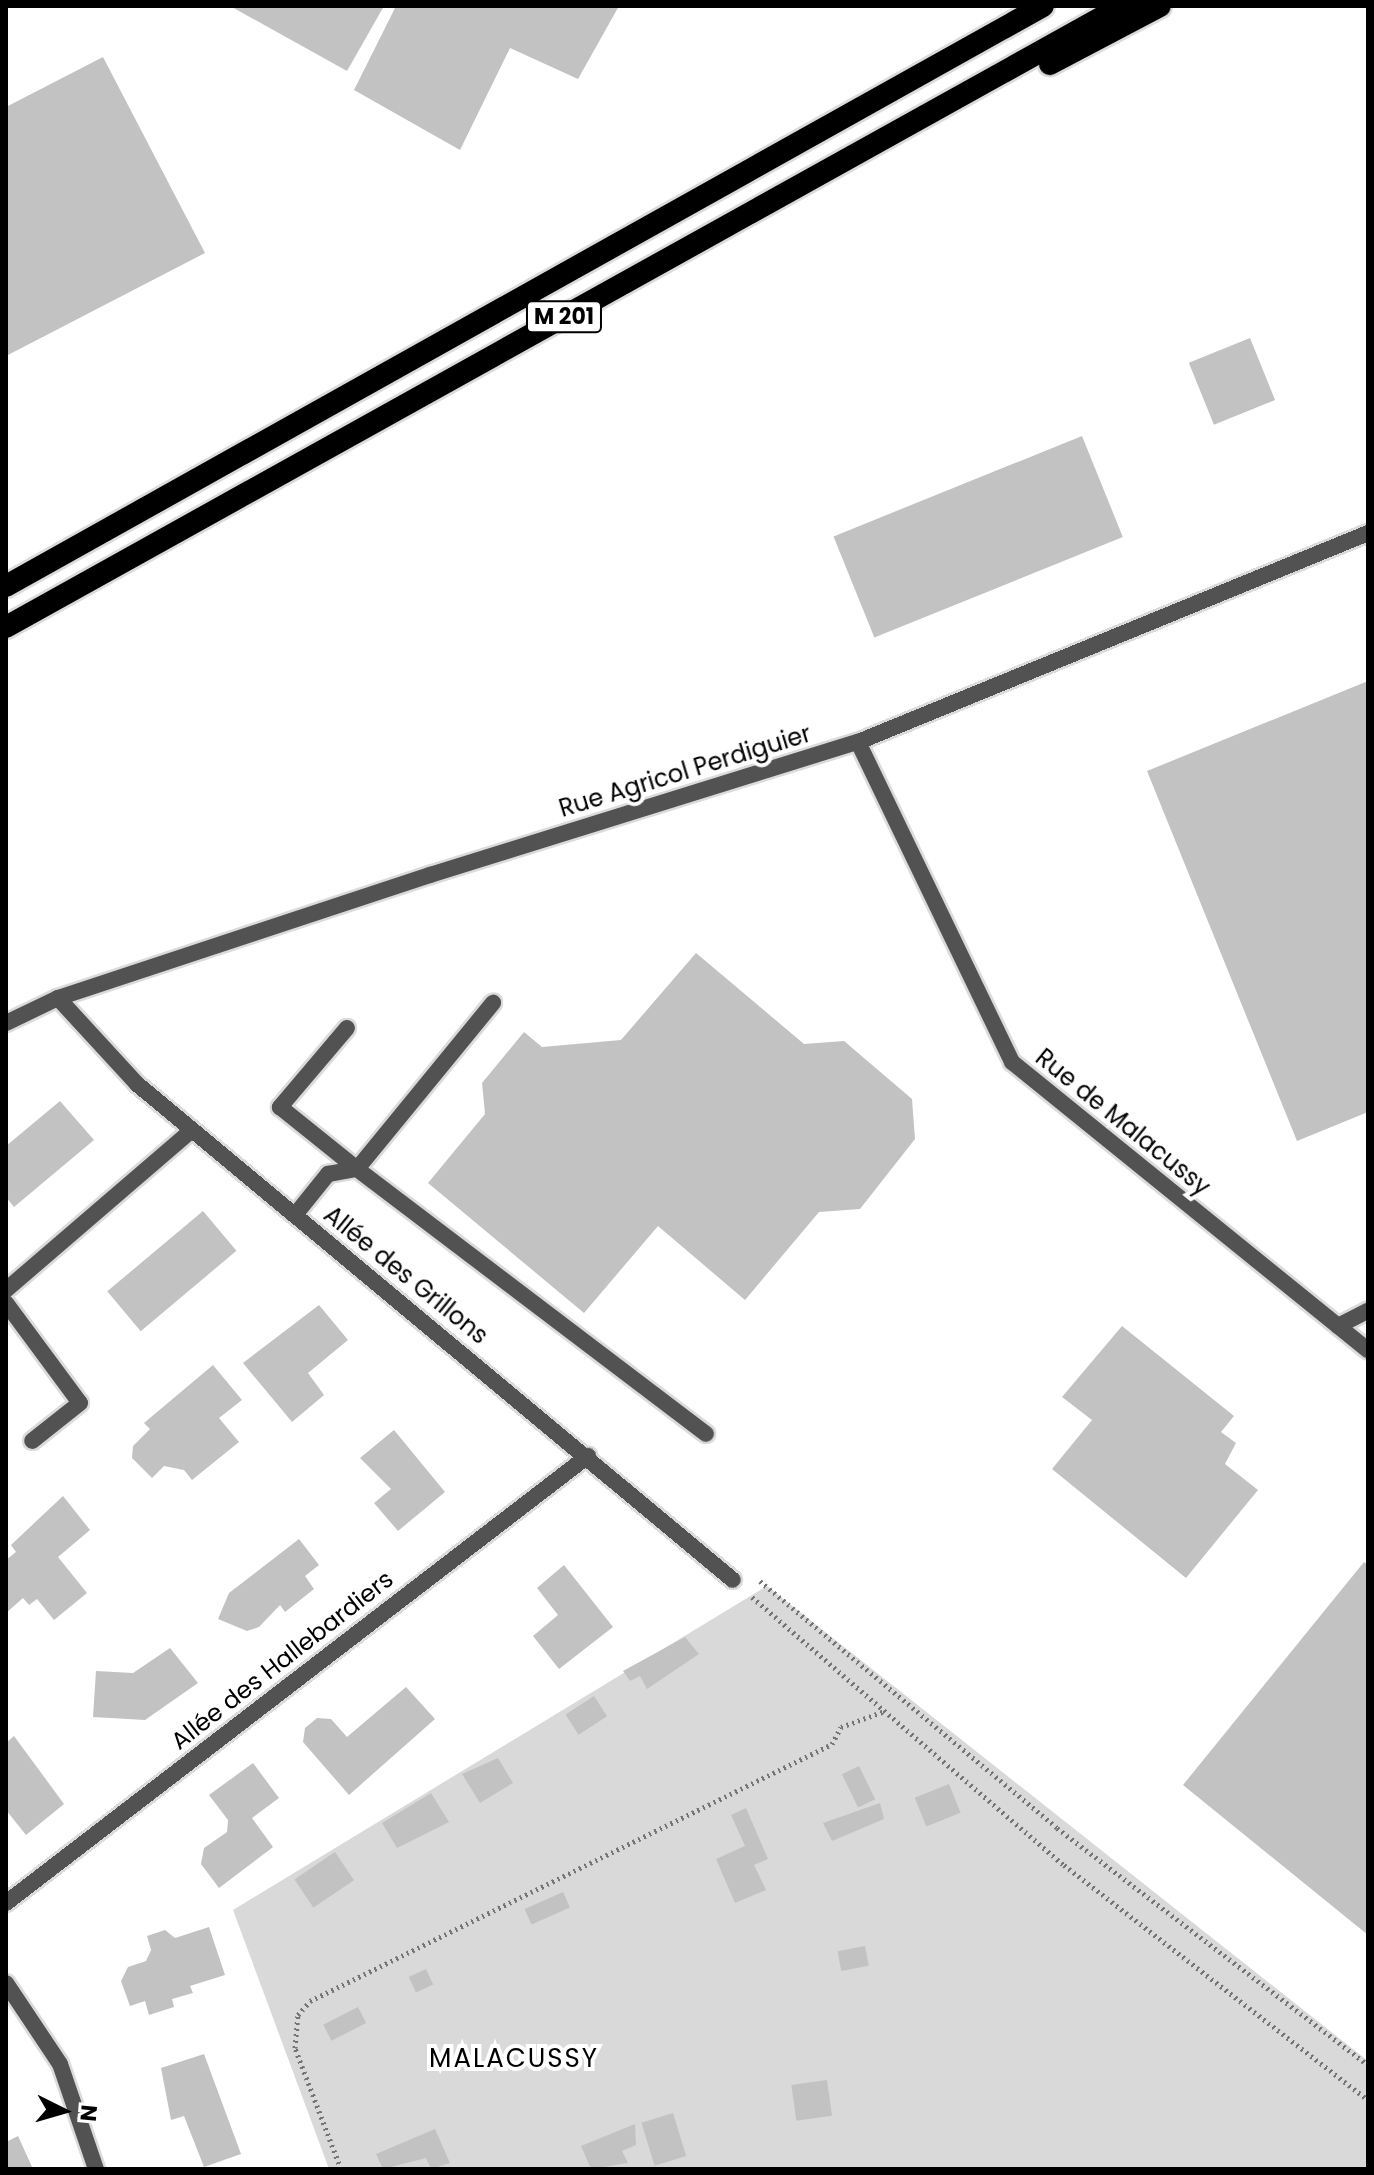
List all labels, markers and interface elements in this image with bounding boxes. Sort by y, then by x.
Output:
road number: M 201 [524,299,604,335]
street label: Rue Agricol Perdiguier [556,719,814,823]
street label: Rue de Malacussy [1030,1043,1216,1201]
street label: Allée des Grillons [318,1200,494,1350]
street label: Allée des Hallebardiers [165,1564,399,1756]
district label: MALACUSSY [429,2043,599,2075]
north arrow [24,2071,104,2151]
text: N [72,2104,105,2123]

